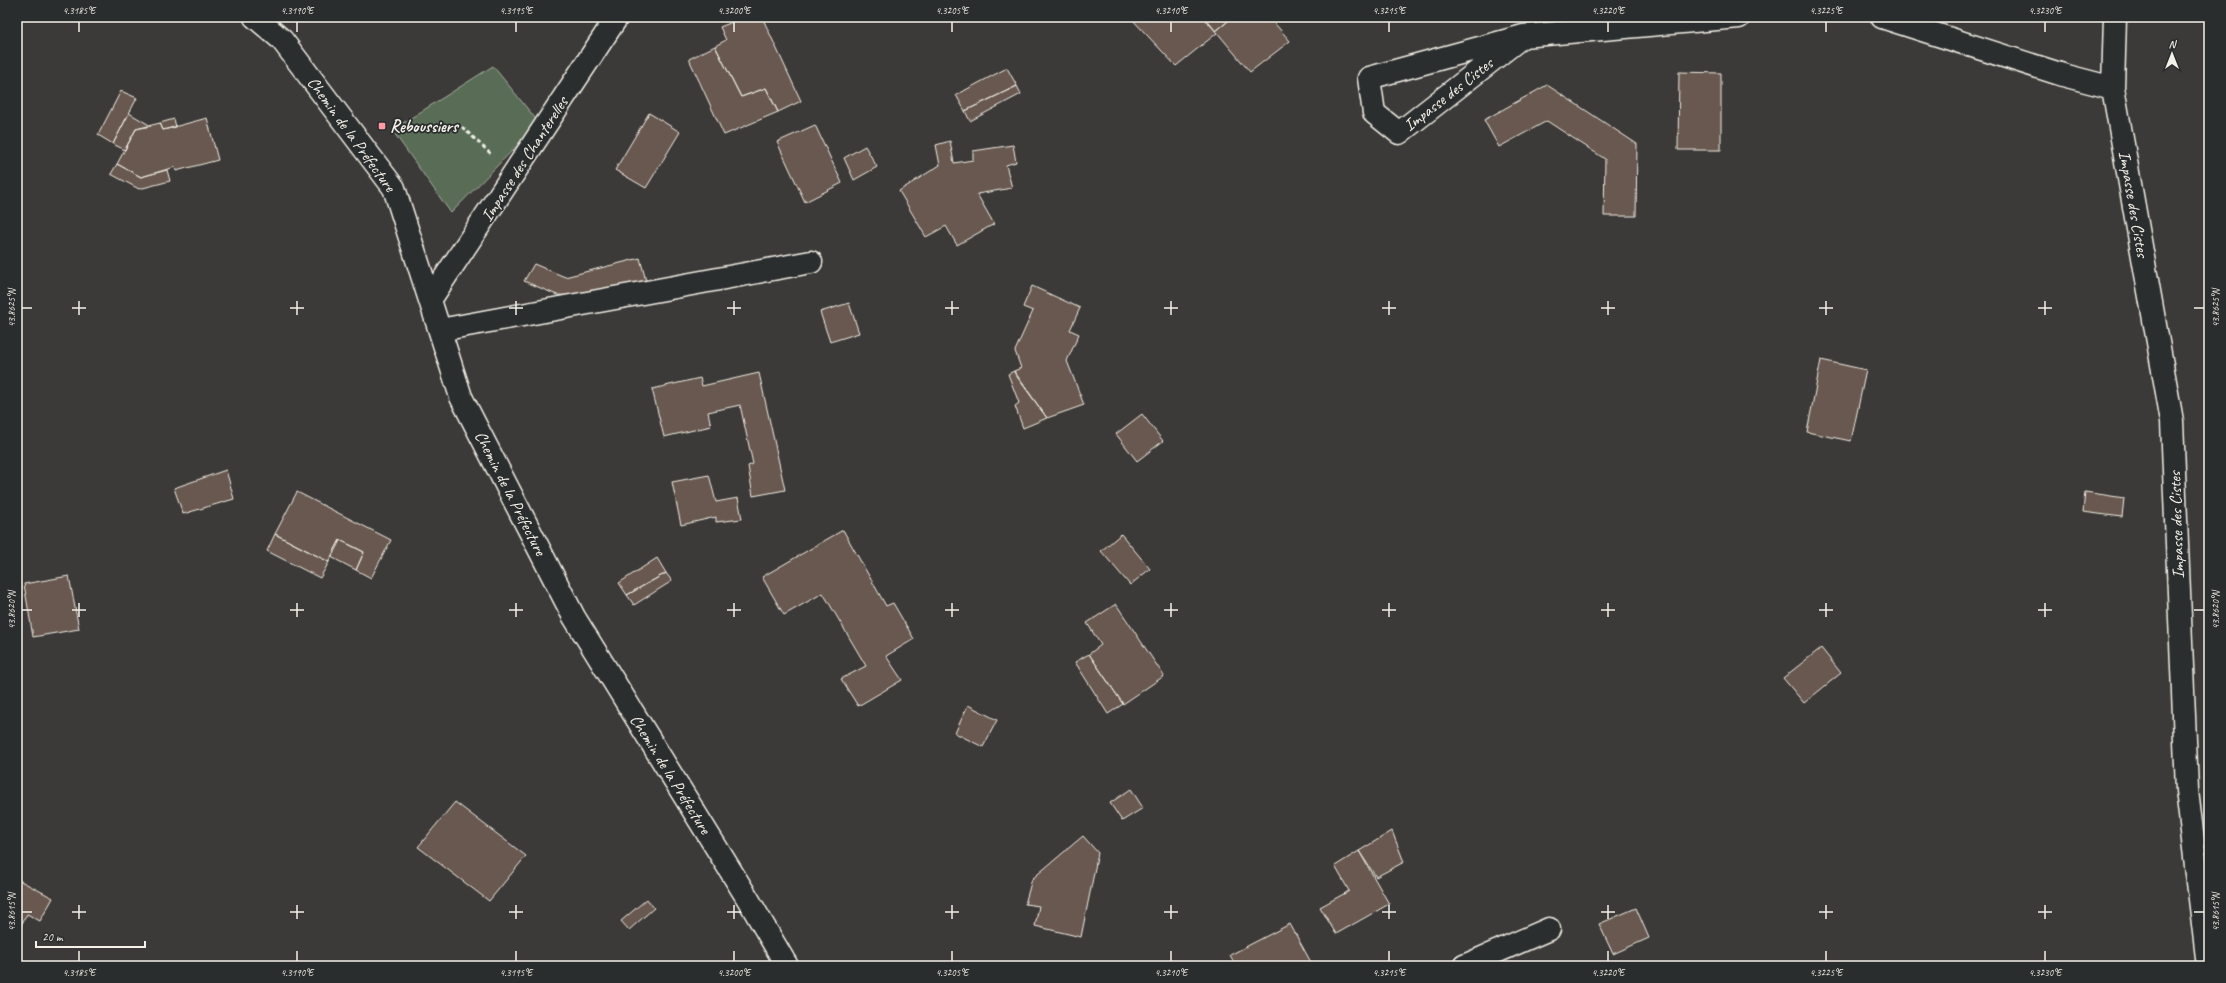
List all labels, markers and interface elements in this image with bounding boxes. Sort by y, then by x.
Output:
text: 4.3185°E [63,4,97,17]
text: 4.3190°E [281,4,315,17]
text: 4.3195°E [500,4,534,17]
text: 4.3200°E [718,4,752,17]
text: 4.3205°E [936,4,970,17]
text: 4.3210°E [1155,4,1189,17]
text: 4.3215°E [1373,4,1407,17]
text: 4.3220°E [1592,4,1626,17]
text: 4.3225°E [1810,4,1844,17]
text: 4.3230°E [2029,4,2063,17]
north arrow [2152,34,2192,74]
text: N [2169,37,2178,51]
street label: Impasse des Cistes [1399,52,1499,136]
street label: Chemin de la Préfecture [303,73,401,197]
street label: Impasse des Chanterelles [476,91,574,226]
place label: Reboussiers [390,116,460,137]
marker: Reboussiers [377,121,387,131]
street label: Impasse des Cistes [2114,149,2154,261]
text: 43.8625°N [5,287,18,327]
text: 43.8625°N [2209,287,2222,327]
street label: Chemin de la Préfecture [470,427,552,560]
street label: Impasse des Cistes [2164,469,2189,579]
text: 43.8620°N [5,589,18,629]
text: 43.8620°N [2209,589,2222,629]
street label: Chemin de la Préfecture [625,711,717,839]
text: 43.8615°N [5,891,18,931]
text: 43.8615°N [2209,891,2222,931]
scale bar [36,923,145,949]
text: 20 m [42,929,64,945]
text: 4.3185°E [63,966,97,979]
text: 4.3190°E [281,966,315,979]
text: 4.3195°E [500,966,534,979]
text: 4.3200°E [718,966,752,979]
text: 4.3205°E [936,966,970,979]
text: 4.3210°E [1155,966,1189,979]
text: 4.3215°E [1373,966,1407,979]
text: 4.3220°E [1592,966,1626,979]
text: 4.3225°E [1810,966,1844,979]
text: 4.3230°E [2029,966,2063,979]

